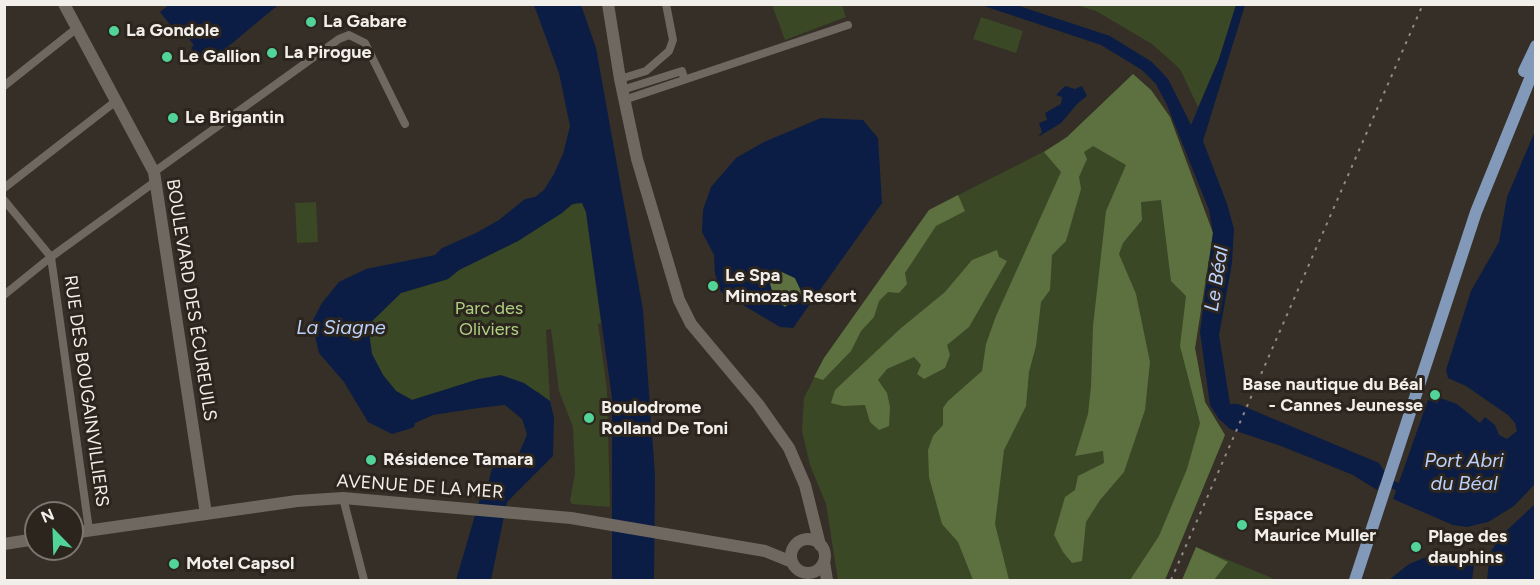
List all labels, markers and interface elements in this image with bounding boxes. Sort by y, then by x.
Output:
place label: La Gabare [323,11,407,33]
marker: La Gabare [304,15,318,29]
place label: La Gondole [126,20,219,42]
marker: La Gondole [107,24,121,38]
place label: La Pirogue [284,42,371,64]
place label: Le Gallion [179,46,260,68]
marker: La Pirogue [265,46,279,60]
marker: Le Gallion [160,50,174,64]
place label: Le Brigantin [185,107,284,129]
marker: Le Brigantin [166,111,180,125]
street label: BOULEVARD DES ÉCUREUILS [161,178,221,422]
water label: Le Béal [1200,245,1234,313]
place label: Le Spa Mimozas Resort [725,265,857,308]
street label: RUE DES BOUGAINVILLIERS [59,274,113,508]
marker: Le Spa Mimozas Resort [706,279,720,293]
park label: Parc des Oliviers [455,298,523,340]
water label: La Siagne [296,316,386,340]
place label: Base nautique du Béal - Cannes Jeunesse [1242,374,1423,416]
marker: Base nautique du Béal - Cannes Jeunesse [1428,388,1442,402]
place label: Boulodrome Rolland De Toni [601,397,728,440]
marker: Boulodrome Rolland De Toni [582,411,596,425]
place label: Résidence Tamara [383,449,533,471]
water label: Port Abri du Béal [1424,449,1504,496]
marker: Résidence Tamara [364,453,378,467]
street label: AVENUE DE LA MER [336,470,504,504]
north arrow [24,501,84,561]
place label: Espace Maurice Muller [1254,504,1376,546]
text: N [38,505,57,527]
marker: Espace Maurice Muller [1235,518,1249,532]
place label: Plage des dauphins [1428,526,1507,568]
marker: Plage des dauphins [1409,540,1423,554]
place label: Motel Capsol [186,553,294,575]
marker: Motel Capsol [167,557,181,571]

